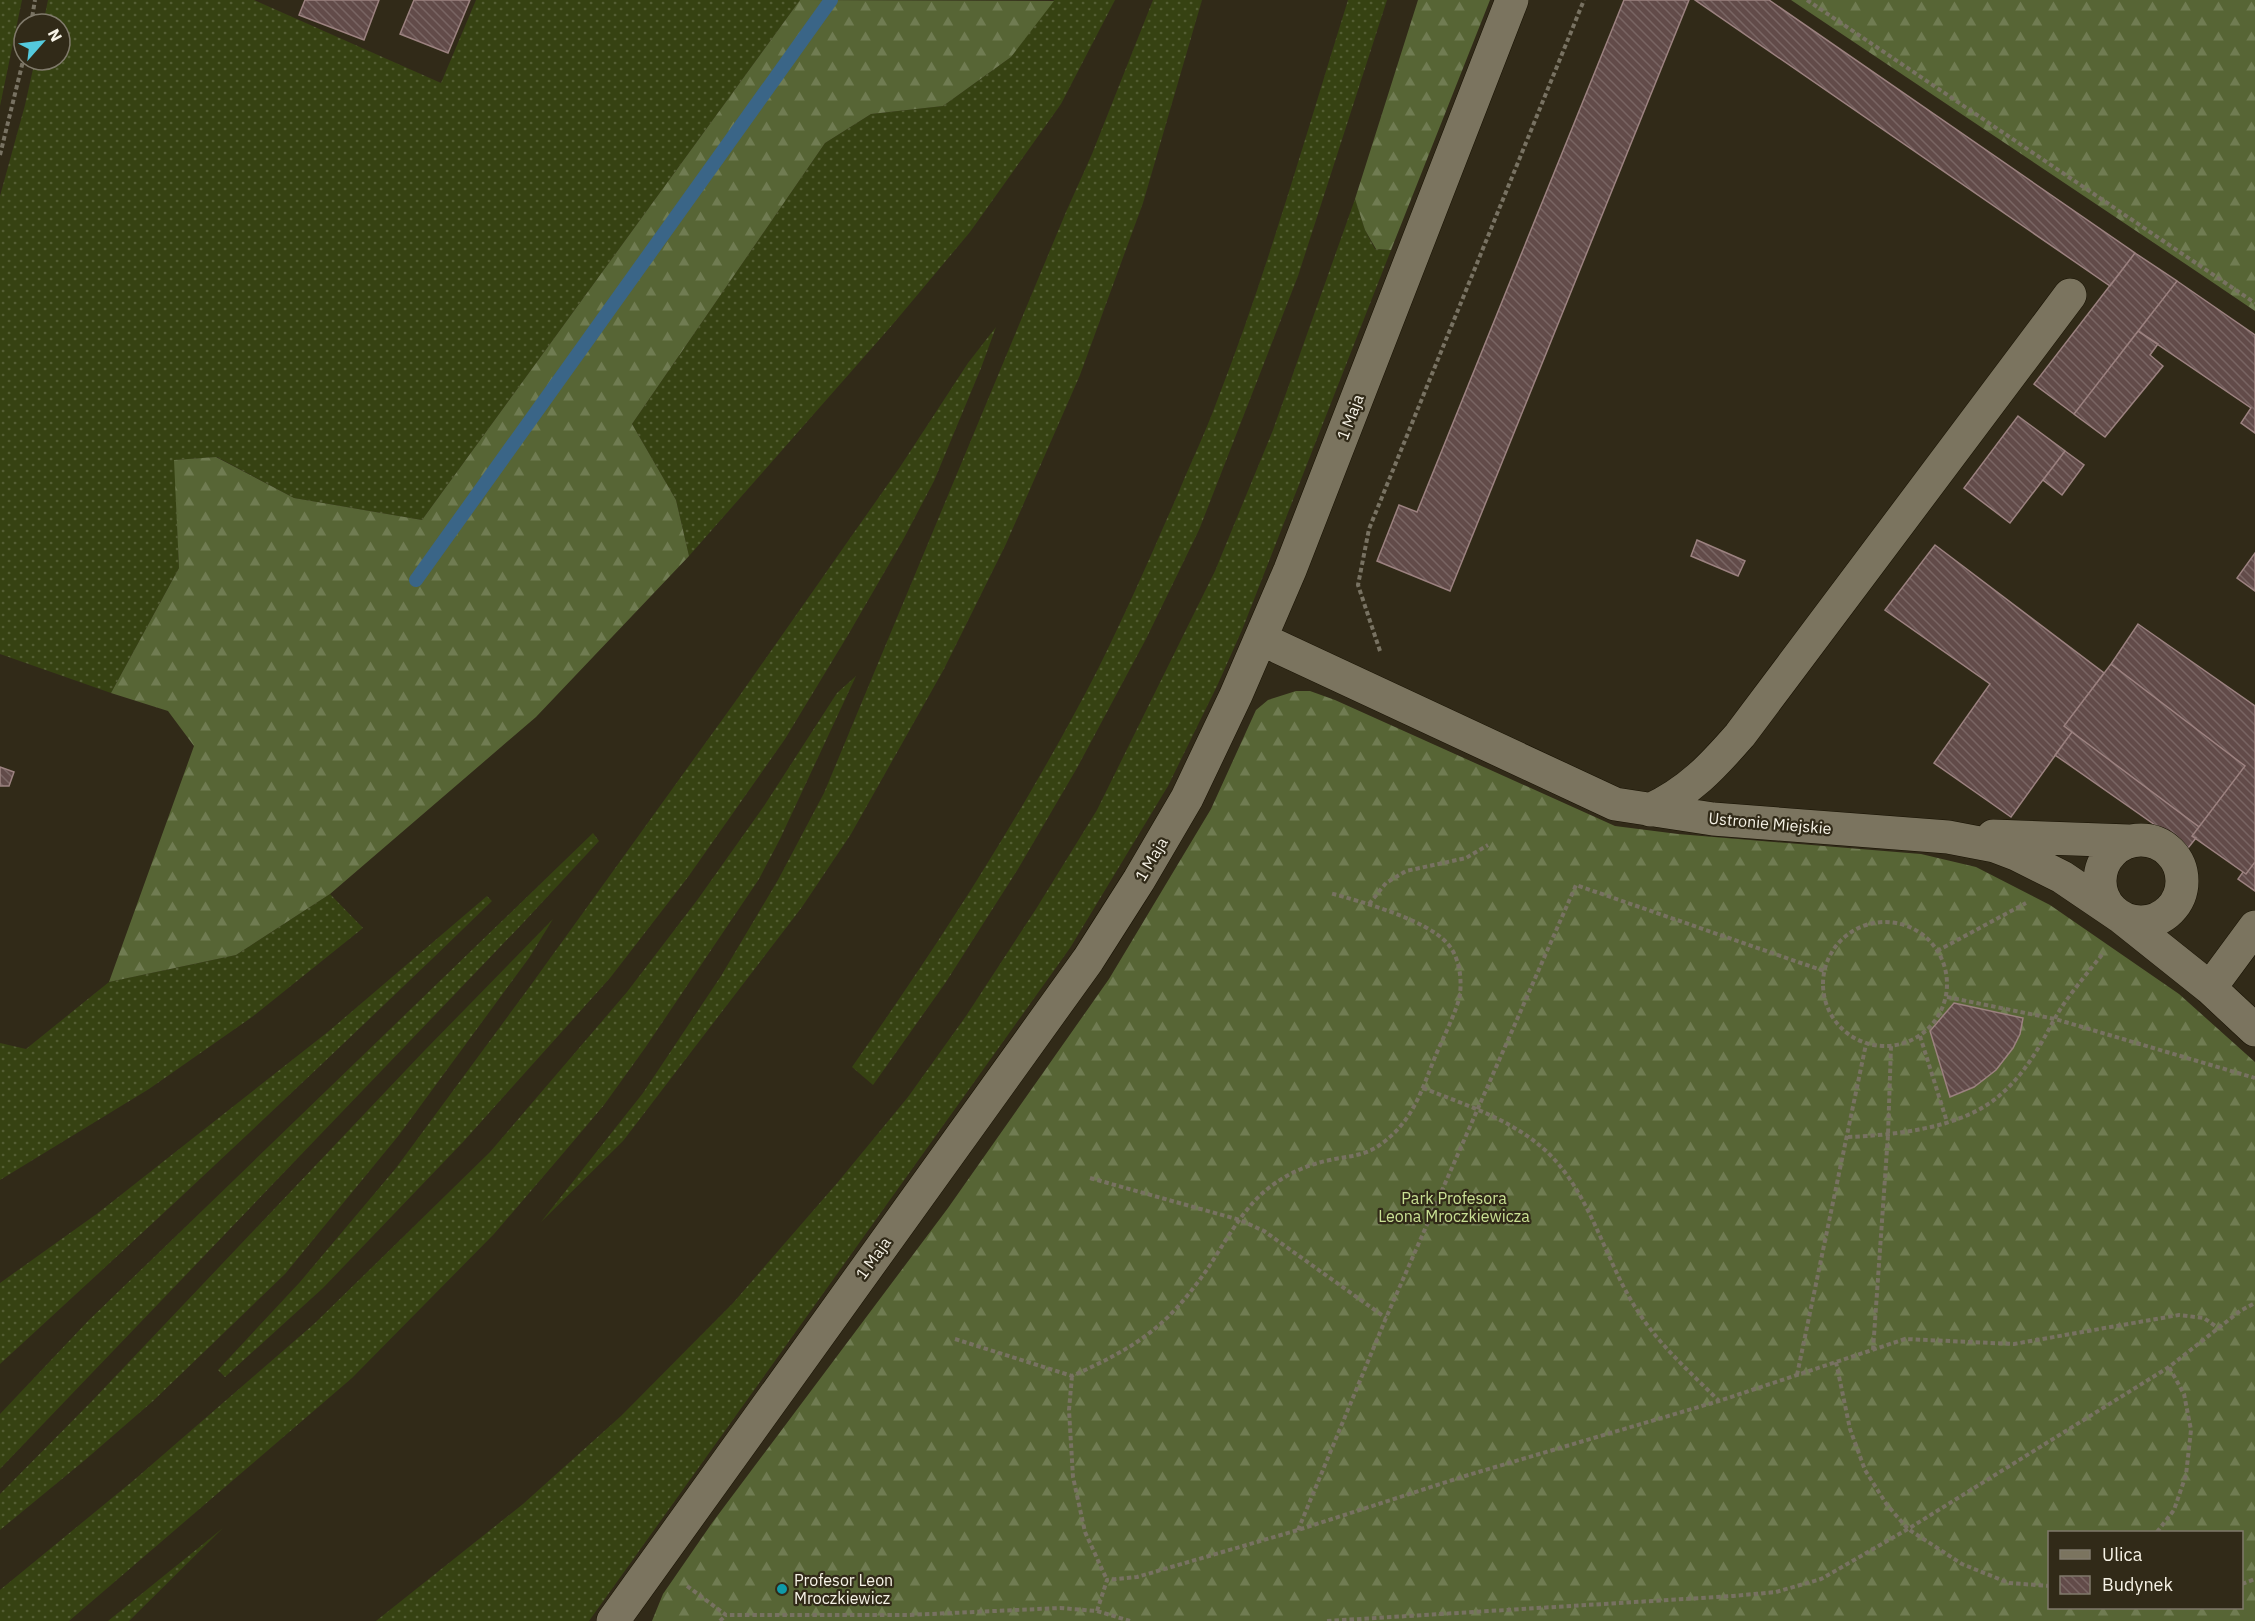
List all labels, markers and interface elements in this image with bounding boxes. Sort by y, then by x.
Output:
north arrow [12,12,72,72]
text: N [44,25,67,45]
street label: 1 Maja [1332,391,1368,443]
street label: Ustronie Miejskie [1708,808,1833,838]
street label: 1 Maja [1130,833,1172,884]
park label: Park Profesora Leona Mroczkiewicza [1378,1188,1530,1226]
street label: 1 Maja [851,1233,895,1283]
legend [2048,1531,2243,1609]
text: Ulica [2102,1543,2143,1566]
place label: Profesor Leon Mroczkiewicz [794,1570,893,1608]
text: Budynek [2102,1573,2174,1596]
marker: Profesor Leon Mroczkiewicz [775,1582,789,1596]

